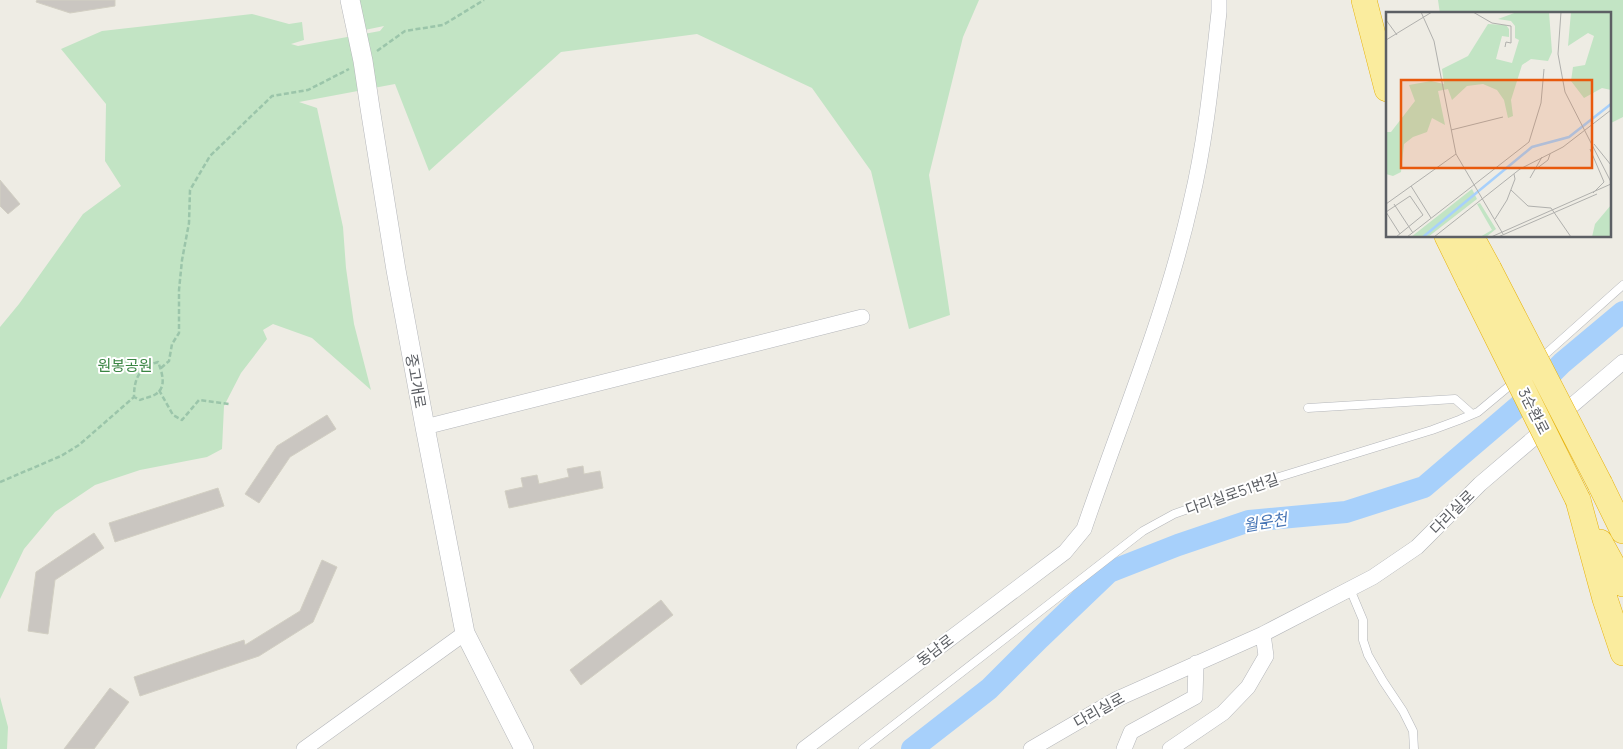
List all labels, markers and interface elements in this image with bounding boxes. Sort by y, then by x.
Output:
inset map [1386,12,1610,238]
street label: 중고개로 [401,352,431,410]
park label: 원봉공원 [97,355,153,376]
street label: 3순환로 [1513,384,1555,438]
street label: 다리실로51번길 [1183,468,1281,520]
street label: 다리실로 [1425,485,1479,539]
water label: 월운천 [1241,507,1291,536]
street label: 동남로 [912,629,958,671]
street label: 다리실로 [1070,687,1128,733]

